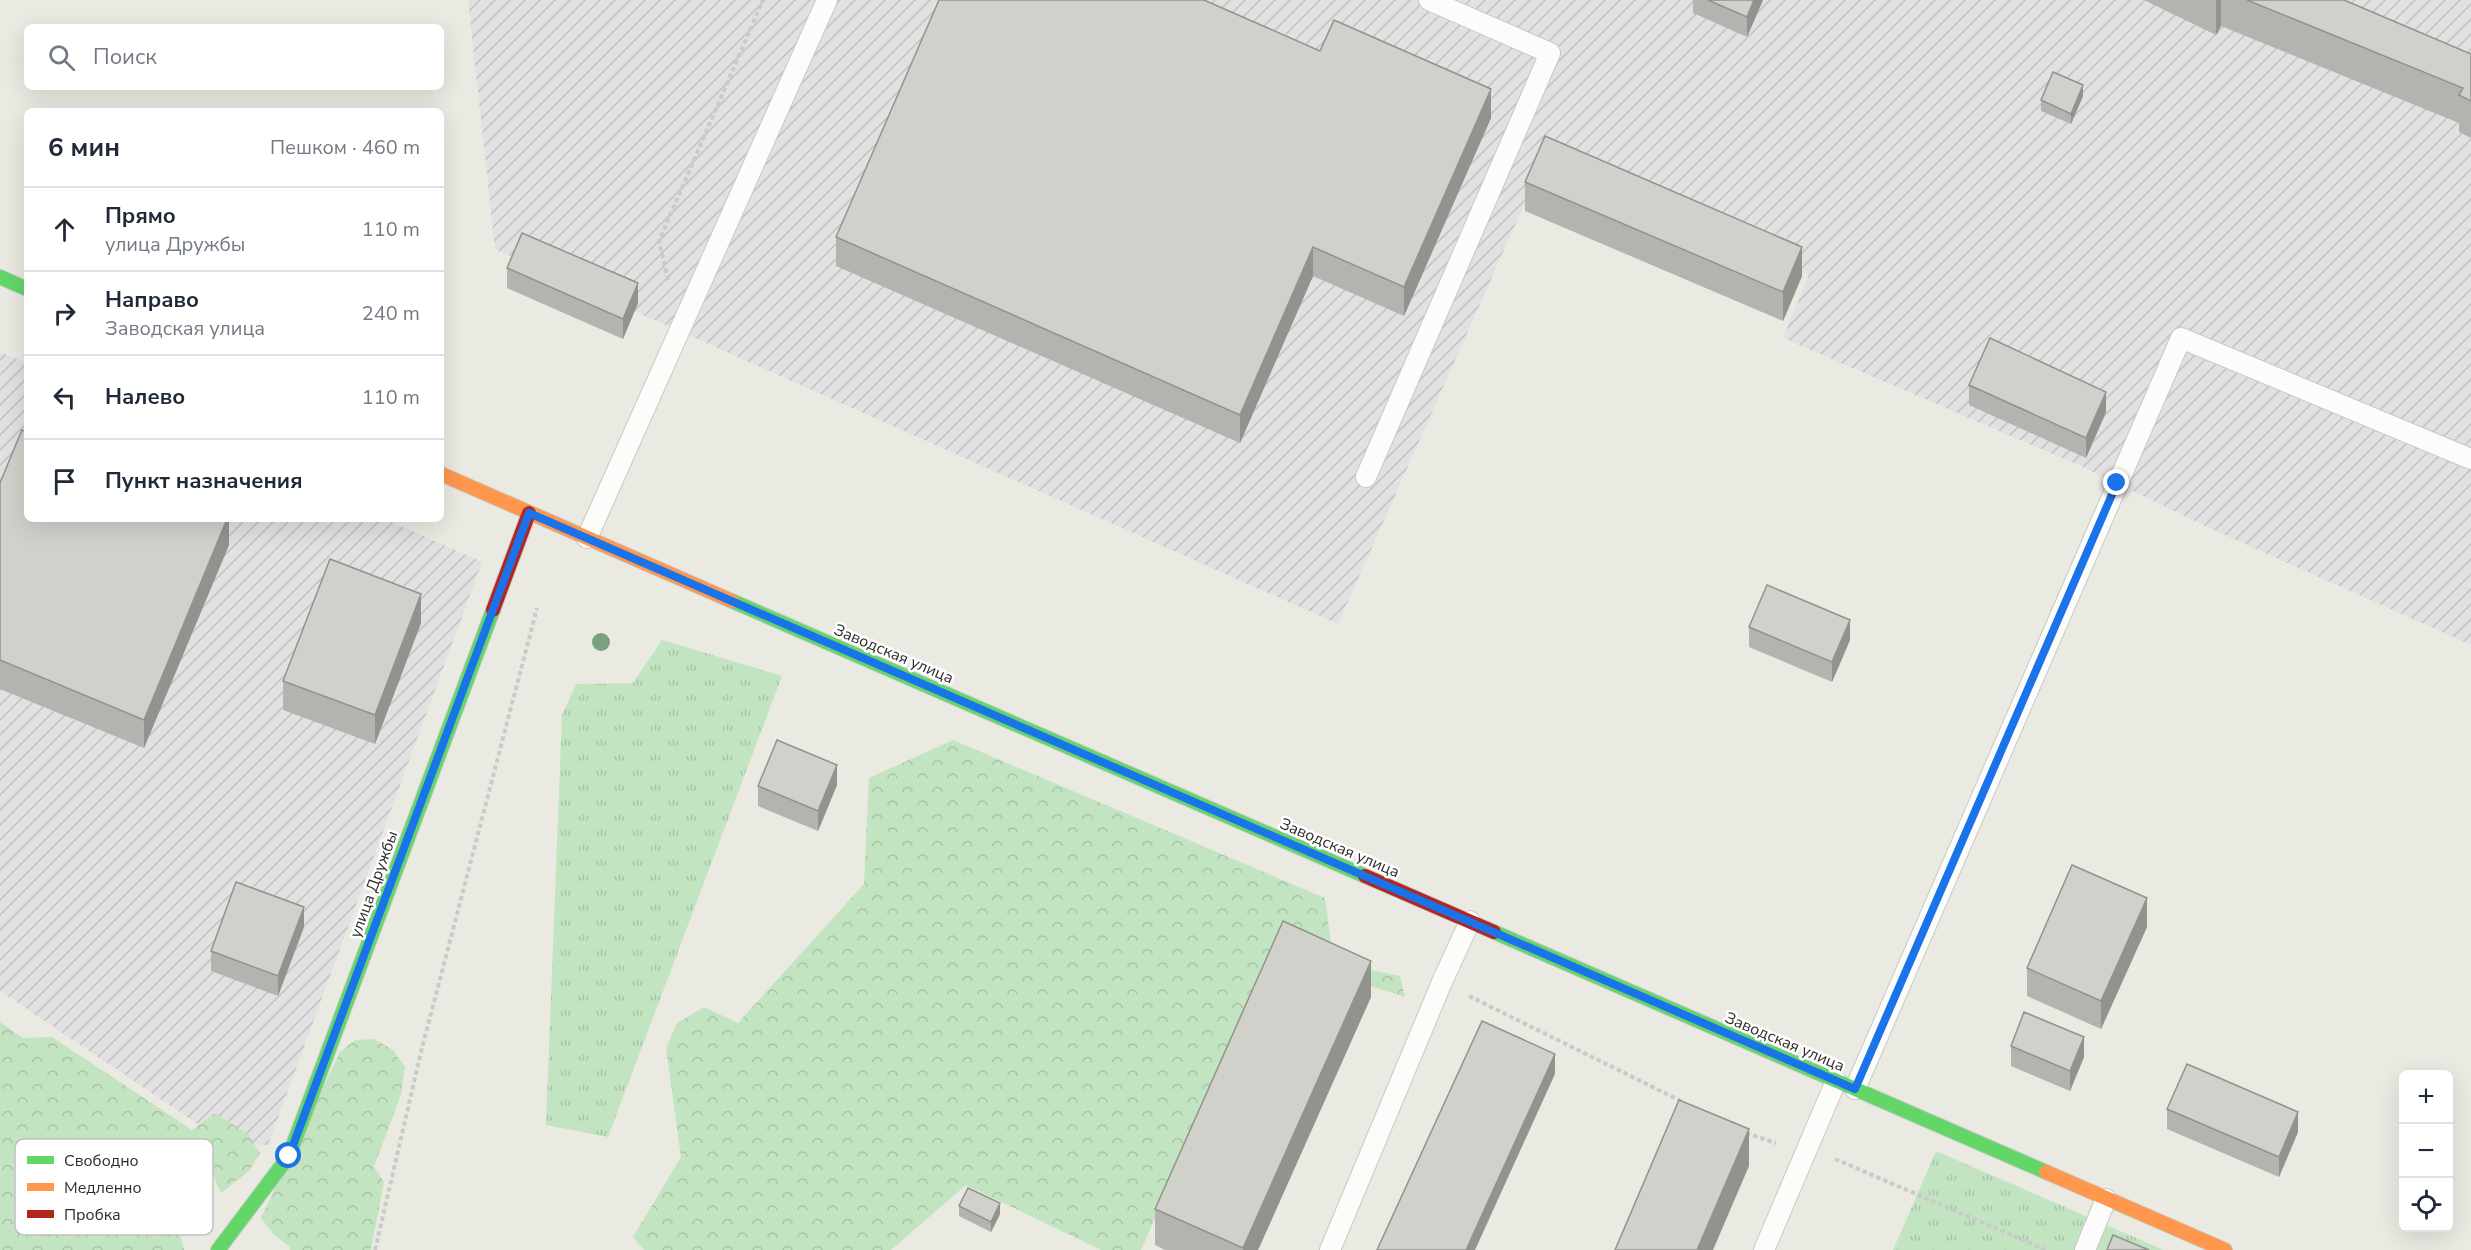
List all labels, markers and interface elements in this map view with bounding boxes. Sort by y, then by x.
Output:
search box [24,24,444,90]
icon: search [45,41,78,74]
text: Поиск [93,42,157,72]
text: 6 мин [48,130,120,165]
text: Пешком · 460 m [270,134,420,161]
text: Прямо [105,201,176,231]
icon: ahead [48,213,81,246]
text: 110 m [362,216,420,243]
text: улица Дружбы [105,231,245,258]
text: Направо [105,285,199,315]
icon: right [48,297,81,330]
text: 240 m [362,300,420,327]
text: Заводская улица [105,315,265,342]
icon: left [48,381,81,414]
text: Налево [105,382,185,412]
text: 110 m [362,384,420,411]
icon: arrive [48,465,81,498]
text: Пункт назначения [105,466,303,496]
route end [2103,469,2129,495]
street label: Заводская улица [830,619,957,689]
street label: Заводская улица [1276,813,1403,883]
street label: улица Дружбы [344,828,403,941]
street label: Заводская улица [1721,1007,1848,1077]
map controls [2399,1070,2453,1232]
button: + [2399,1070,2453,1124]
button: − [2399,1124,2453,1178]
legend [15,1139,213,1235]
route start [275,1142,301,1168]
text: Свободно [64,1150,139,1172]
text: Медленно [64,1177,142,1199]
button: locate [2399,1178,2453,1232]
text: Пробка [64,1204,121,1226]

